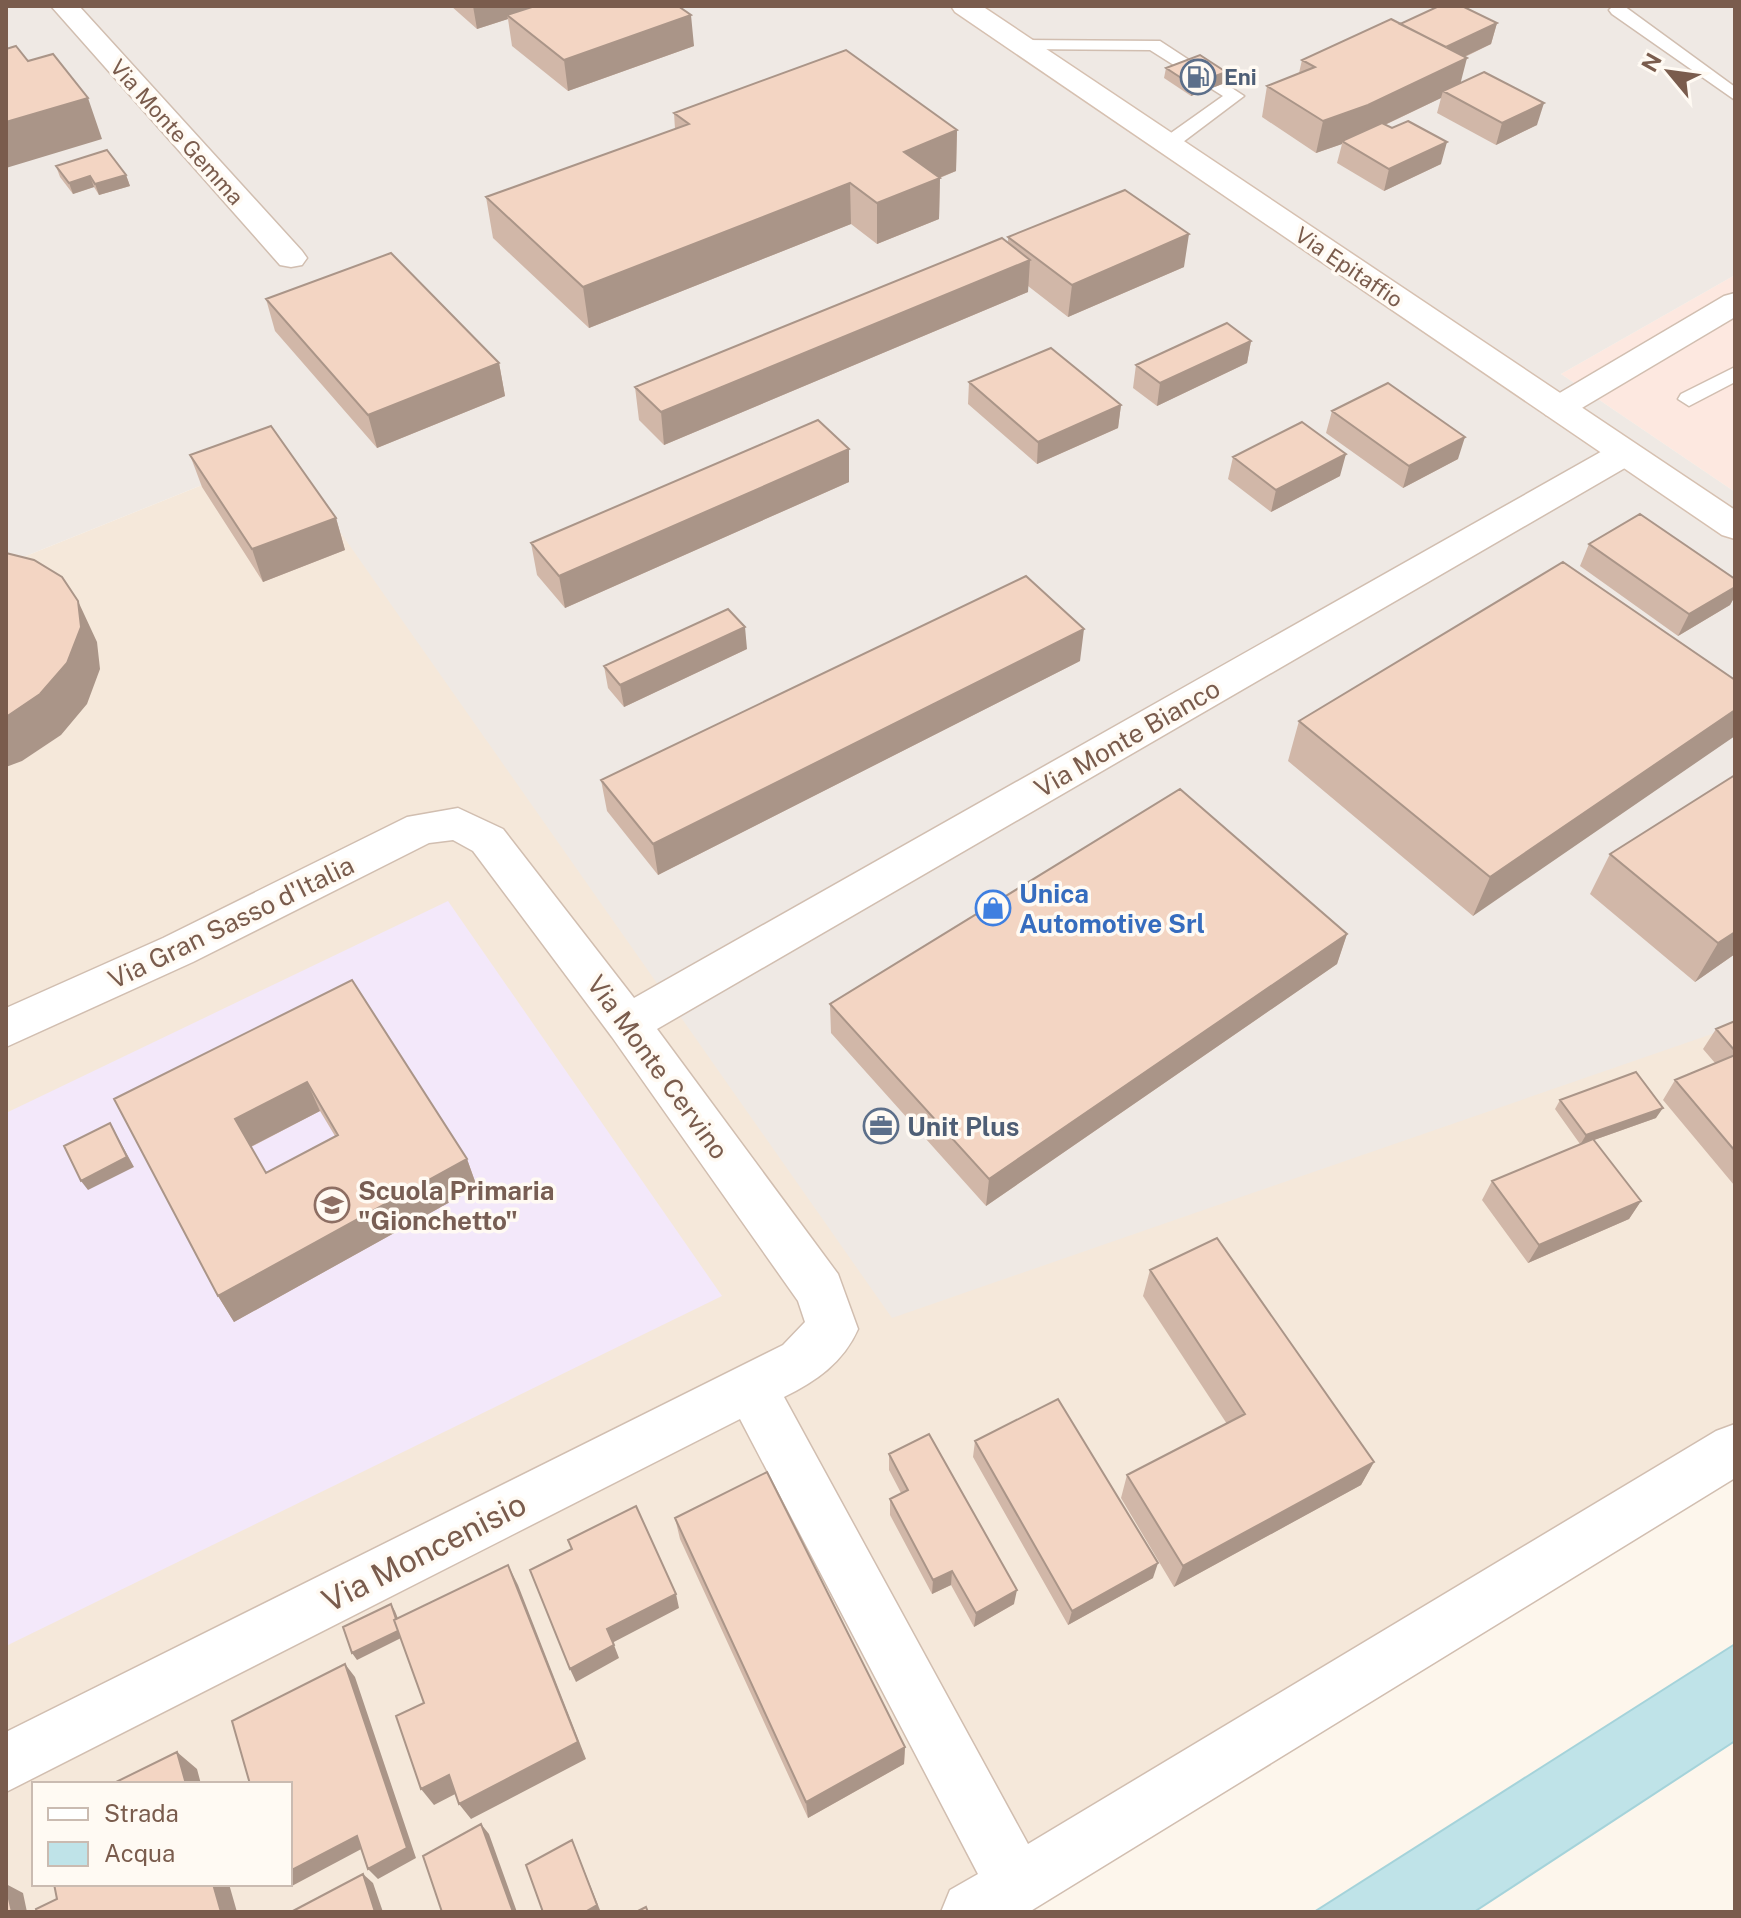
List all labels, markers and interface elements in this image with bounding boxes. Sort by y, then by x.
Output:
north arrow [1629,32,1709,112]
text: N [1636,48,1667,76]
street label: Via Monte Gemma [105,54,249,210]
fuel station icon: Eni [1179,58,1217,96]
place label: Eni [1224,64,1257,90]
street label: Via Epitaffio [1290,221,1408,313]
street label: Via Monte Bianco [1029,672,1225,804]
street label: Via Gran Sasso d'Italia [103,849,359,995]
place label: Unica Automotive Srl [1019,878,1205,939]
shop icon: Unica Automotive Srl [974,889,1012,927]
street label: Via Monte Cervino [581,969,735,1165]
office icon: Unit Plus [862,1107,900,1145]
place label: Unit Plus [907,1111,1019,1142]
place label: Scuola Primaria "Gionchetto" [358,1175,554,1236]
school or university icon: Scuola Primaria "Gionchetto" [313,1186,351,1224]
street label: Via Moncenisio [316,1485,532,1619]
legend [32,1782,292,1886]
text: Strada [104,1799,179,1827]
text: Acqua [104,1839,175,1867]

